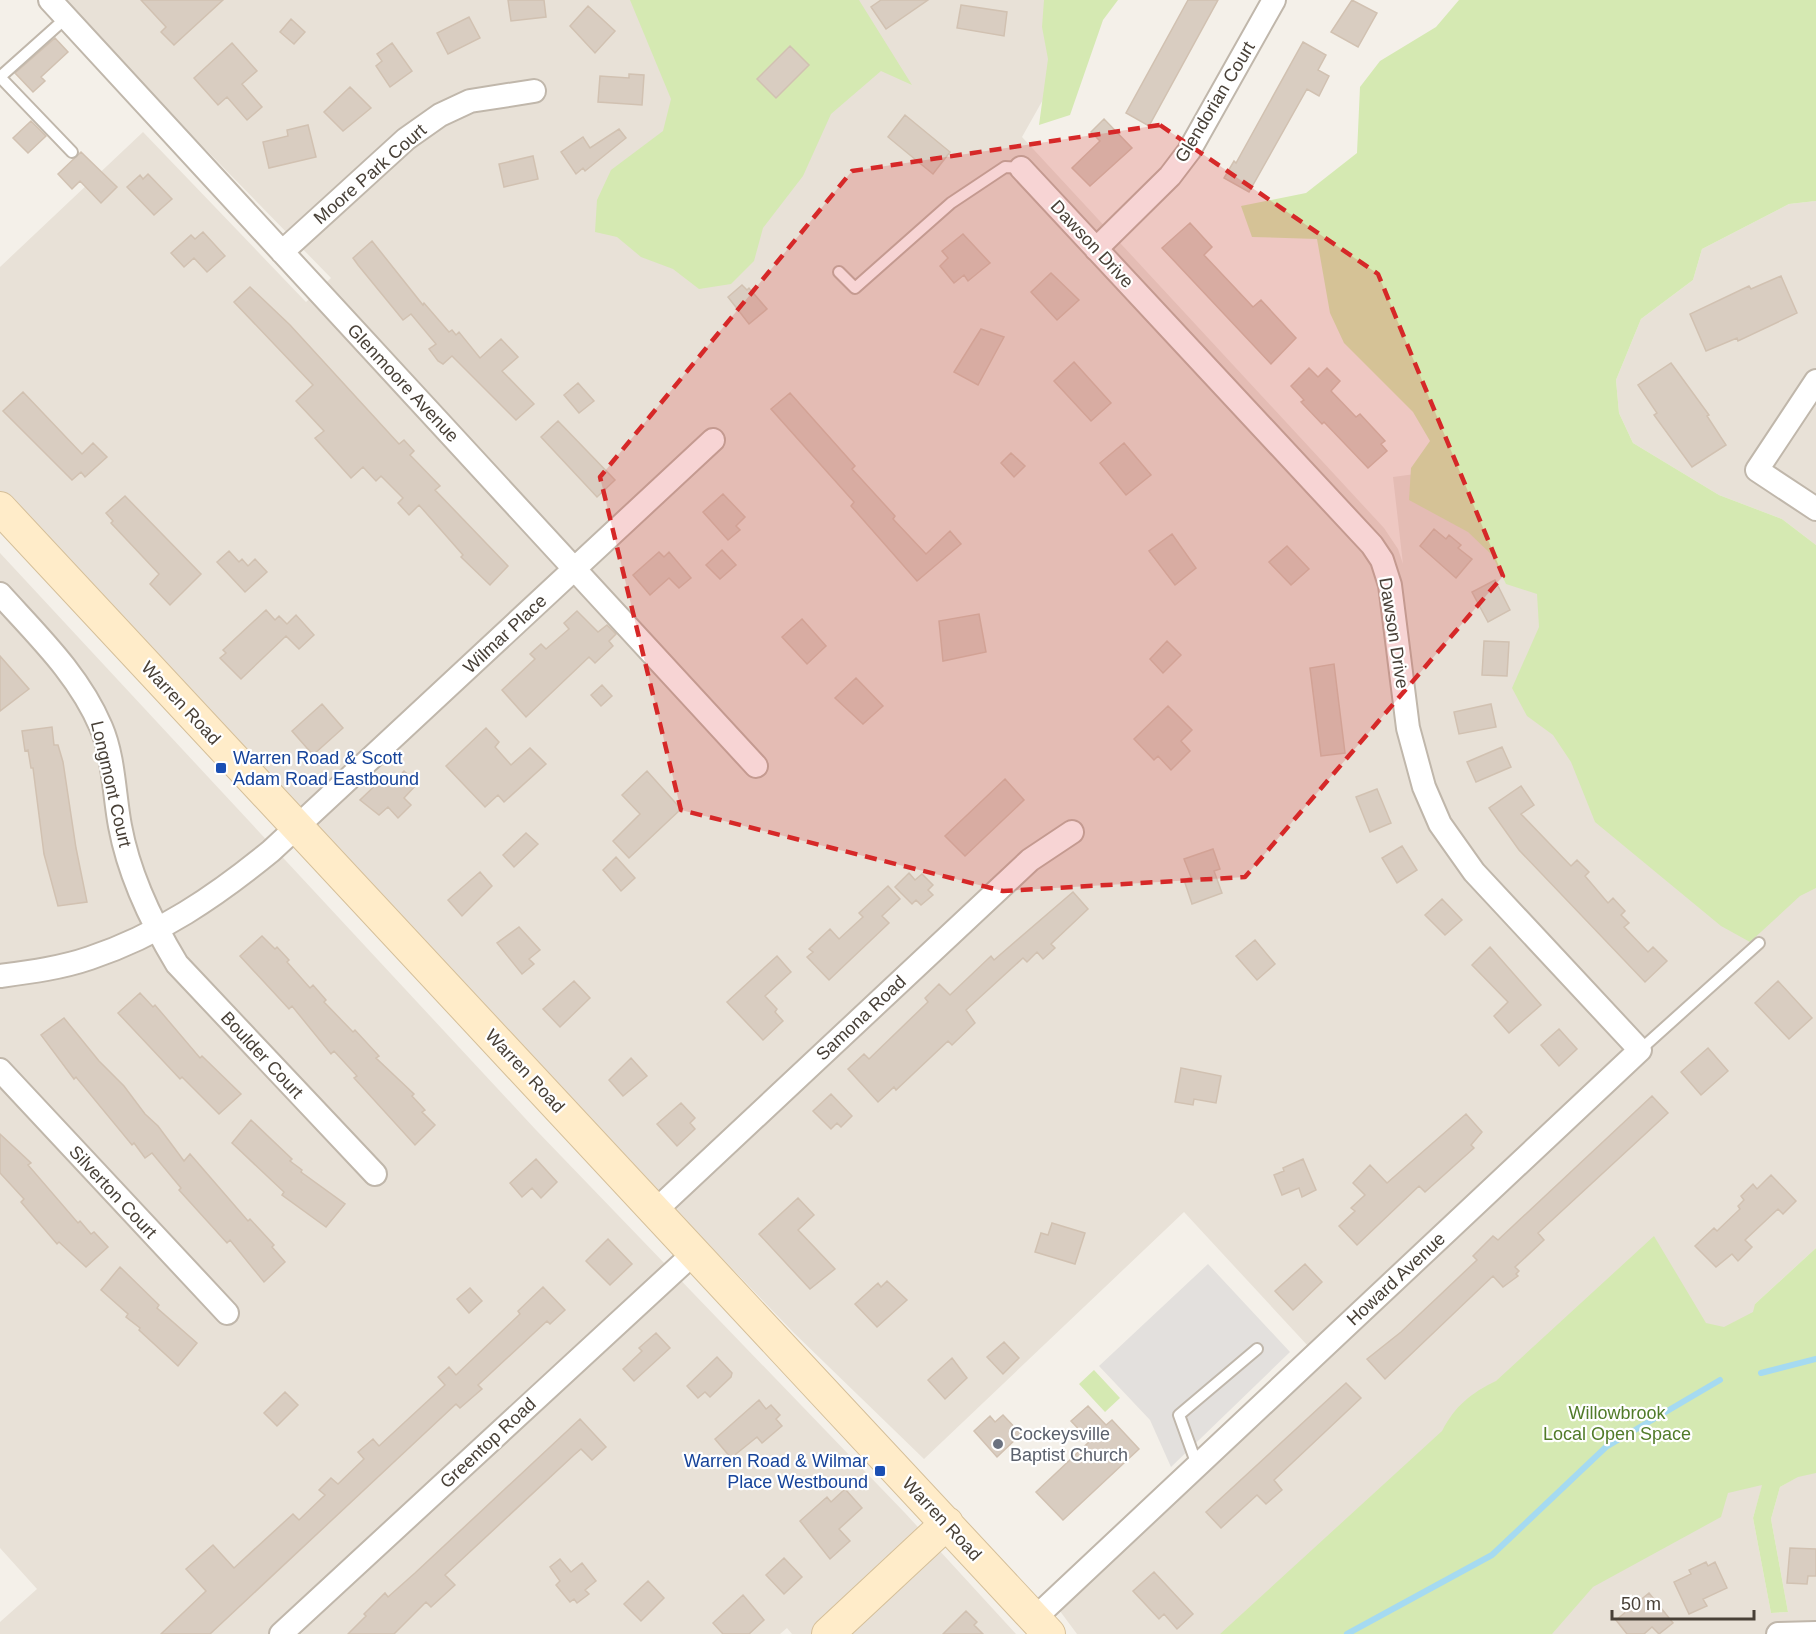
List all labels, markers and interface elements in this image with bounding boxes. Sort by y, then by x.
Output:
street label: Glendorian Court [1171,38,1259,166]
street label: Moore Park Court [310,120,430,228]
street label: Dawson Drive [1046,196,1138,292]
street label: Glenmoore Avenue [343,320,463,446]
street label: Dawson Drive [1375,576,1413,690]
street label: Wilmar Place [459,591,551,677]
street label: Warren Road [137,657,225,749]
street label: Longmont Court [87,719,135,849]
place label: Warren Road & Scott Adam Road Eastbound [233,748,419,789]
marker: Warren Road & Scott Adam Road Eastbound [214,761,228,775]
street label: Samona Road [812,971,910,1065]
street label: Boulder Court [217,1008,307,1102]
street label: Warren Road [481,1025,569,1117]
street label: Silverton Court [65,1142,161,1242]
street label: Howard Avenue [1343,1228,1449,1330]
street label: Greentop Road [436,1394,540,1492]
park label: Willowbrook Local Open Space [1543,1403,1691,1444]
place label: Cockeysville Baptist Church [1010,1424,1128,1465]
marker: Cockeysville Baptist Church [991,1437,1005,1451]
place label: Warren Road & Wilmar Place Westbound [684,1451,868,1492]
marker: Warren Road & Wilmar Place Westbound [873,1464,887,1478]
street label: Warren Road [898,1473,986,1565]
scale bar [1612,1583,1754,1621]
text: 50 m [1621,1594,1661,1614]

